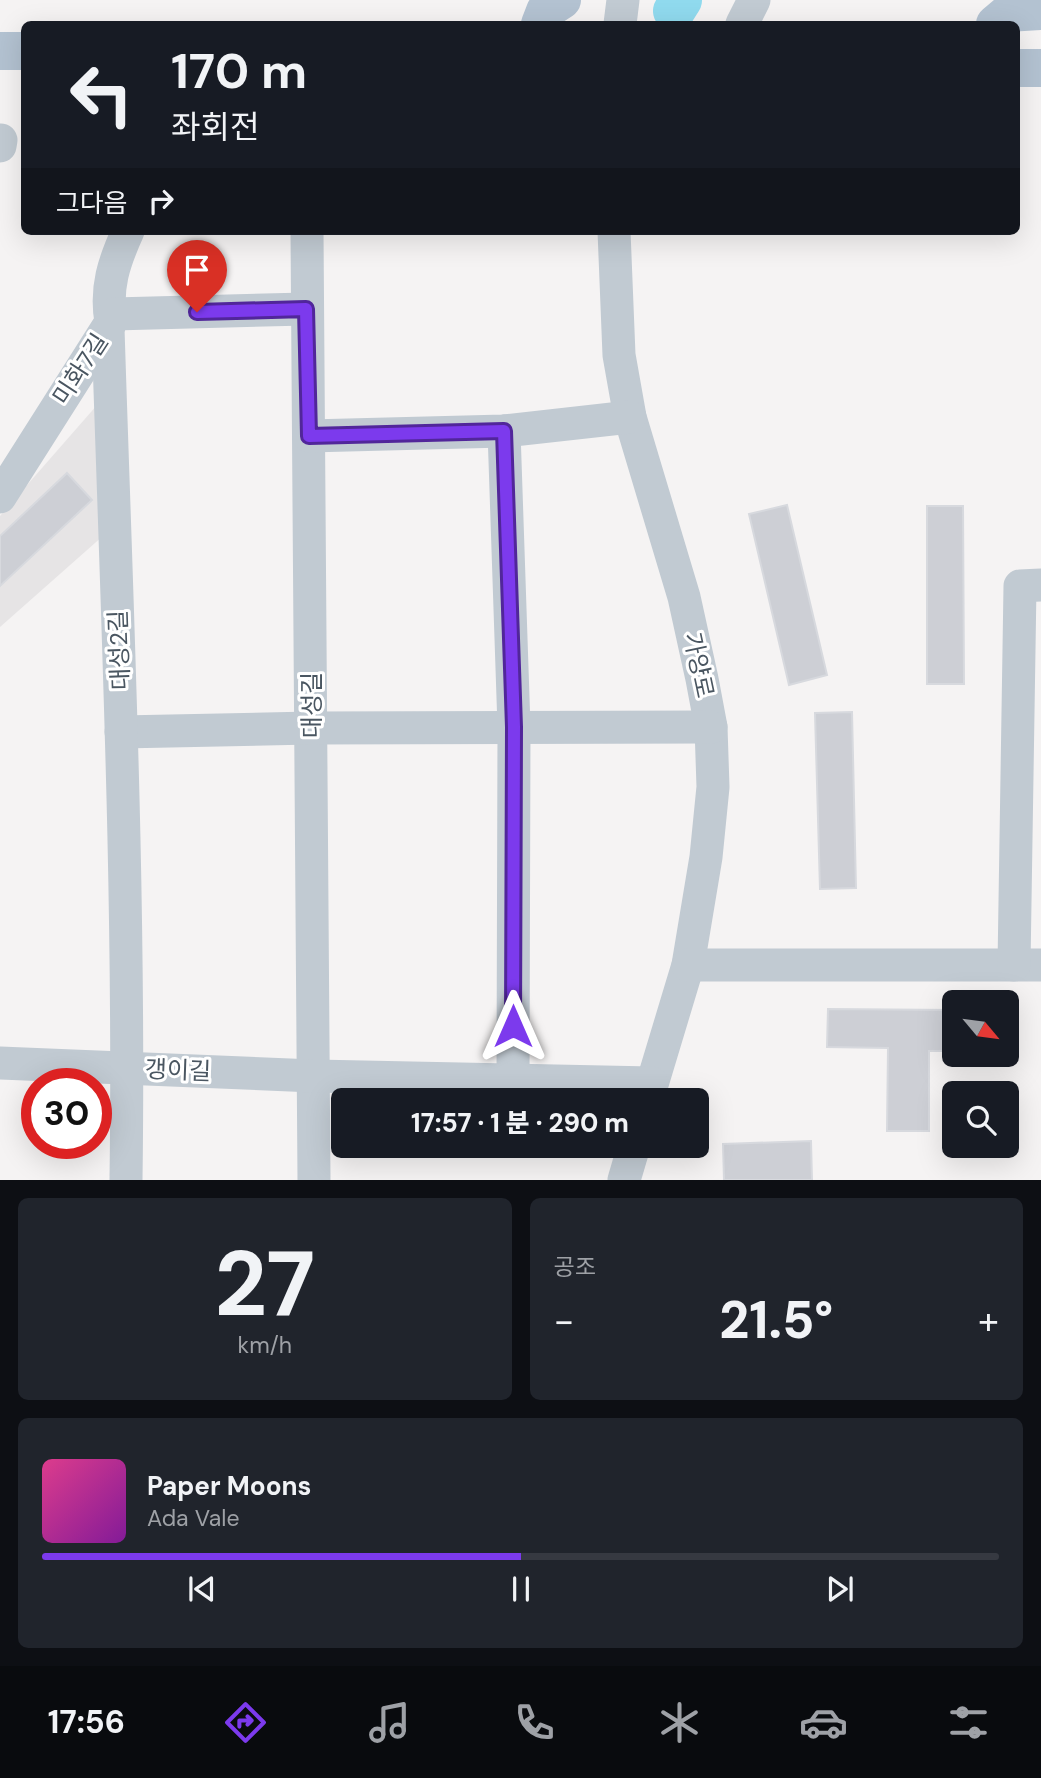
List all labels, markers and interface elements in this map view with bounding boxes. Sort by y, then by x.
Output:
text: 170 m [171,39,307,103]
icon: left [56,49,147,140]
text: 좌회전 [171,106,259,148]
icon: right [142,182,180,220]
text: 그다음 [56,186,128,220]
pin [167,240,227,312]
icon: arrive [178,251,216,289]
street label: 미화7길 [45,327,115,411]
street label: 대성2길 [102,609,136,691]
street label: 가양로 [677,629,721,701]
street label: 대성길 [296,672,327,738]
position arrow [476,989,550,1063]
north arrow [942,990,1018,1068]
map controls [942,990,1019,1158]
street label: 갱이길 [144,1053,212,1087]
speed limit sign: 30 [21,1068,112,1159]
button: search [942,1081,1019,1158]
text: 17:57 · 1 분 · 290 m [411,1106,629,1140]
text: 27 [214,1225,315,1343]
text: 공조 [554,1252,596,1282]
text: 21.5° [719,1286,833,1354]
text: − [554,1296,574,1346]
text: + [978,1296,999,1346]
text: km/h [238,1330,292,1360]
text: Paper Moons [147,1469,311,1503]
text: Ada Vale [147,1503,240,1533]
icon: previous [183,1570,221,1608]
icon: pause [502,1570,540,1608]
icon: next [821,1570,859,1608]
icon: directions [221,1698,270,1747]
icon: music [365,1698,414,1747]
icon: phone [510,1698,559,1747]
icon: climate [655,1698,704,1747]
icon: car [799,1698,848,1747]
icon: filters [944,1698,993,1747]
text: 17:56 [48,1701,125,1743]

